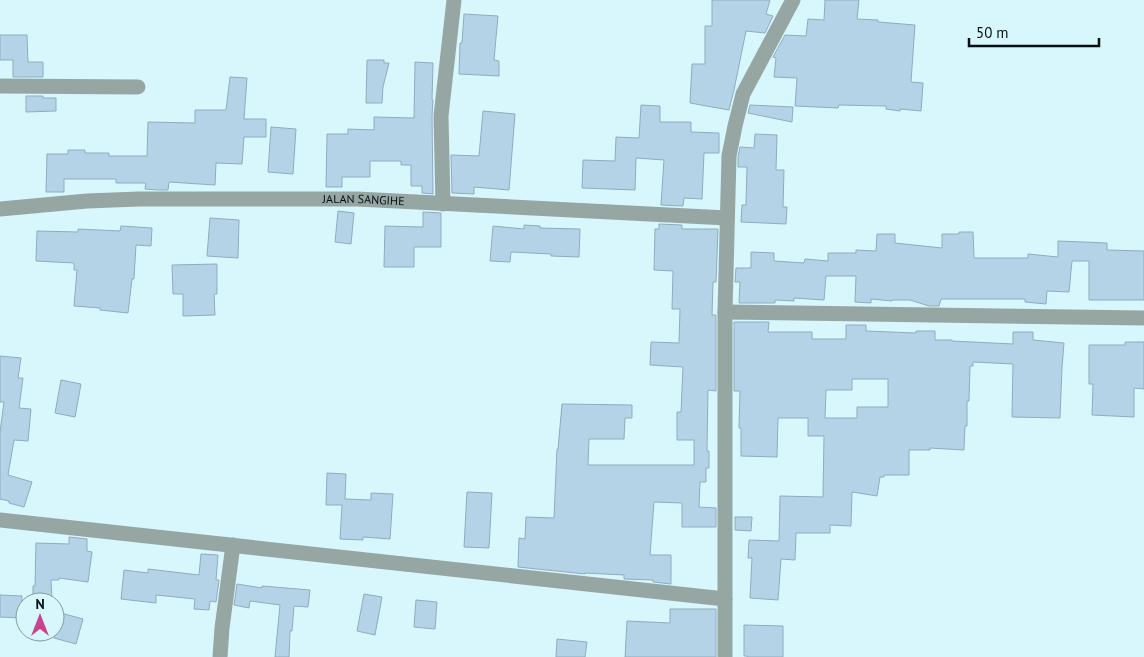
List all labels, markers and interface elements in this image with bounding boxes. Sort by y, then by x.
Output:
scale bar [969,15,1099,47]
text: 50 m [976,23,1009,42]
street label: JALAN SANGIHE [322,191,405,208]
north arrow [15,592,65,642]
text: N [35,595,45,613]

